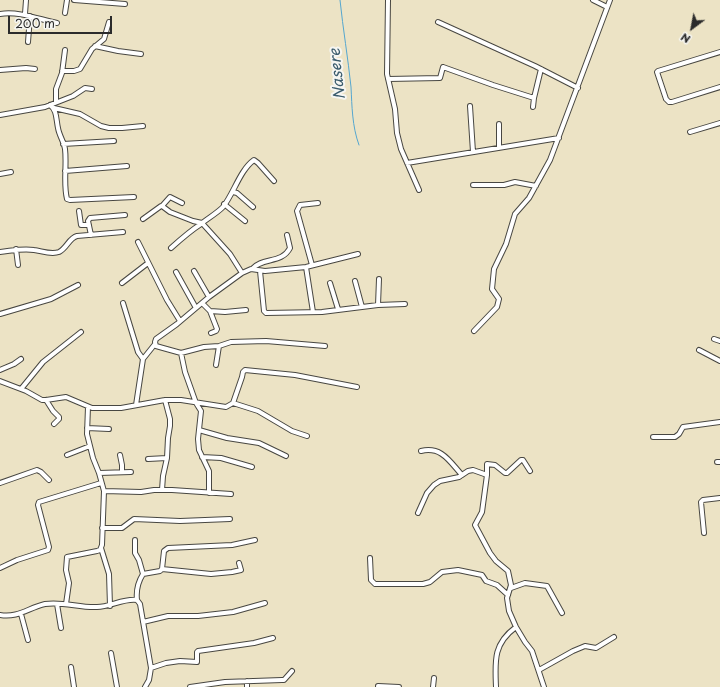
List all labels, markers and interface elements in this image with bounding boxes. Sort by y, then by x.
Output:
scale bar [10,8,114,34]
north arrow [672,8,712,48]
text: 200 m [15,14,55,32]
text: N [677,29,694,48]
water label: Nasere [326,48,350,100]

